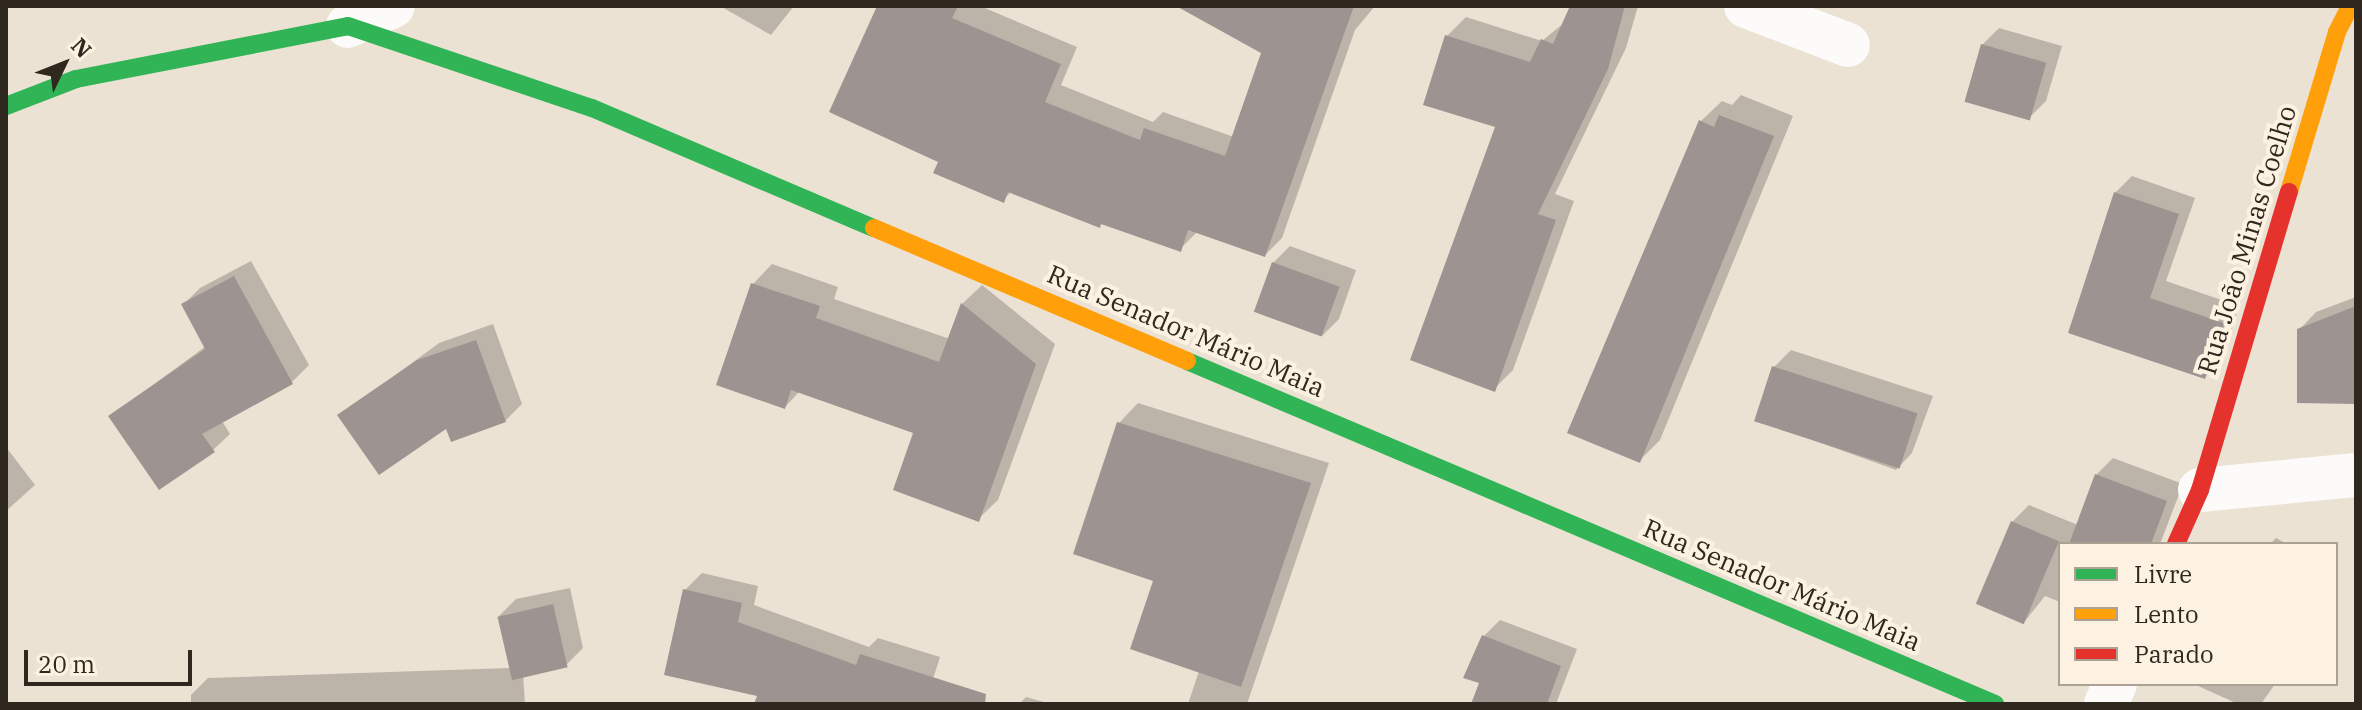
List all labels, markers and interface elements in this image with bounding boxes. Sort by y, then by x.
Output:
north arrow [24,24,104,104]
text: N [65,31,98,64]
street label: Rua João Minas Coelho [2191,102,2303,378]
street label: Rua Senador Mário Maia [1043,258,1329,404]
street label: Rua Senador Mário Maia [1639,512,1925,658]
legend [2058,542,2338,686]
text: Livre [2134,558,2192,590]
text: Lento [2134,598,2198,630]
scale bar [28,634,196,684]
text: Parado [2134,638,2214,670]
text: 20 m [38,648,95,680]

